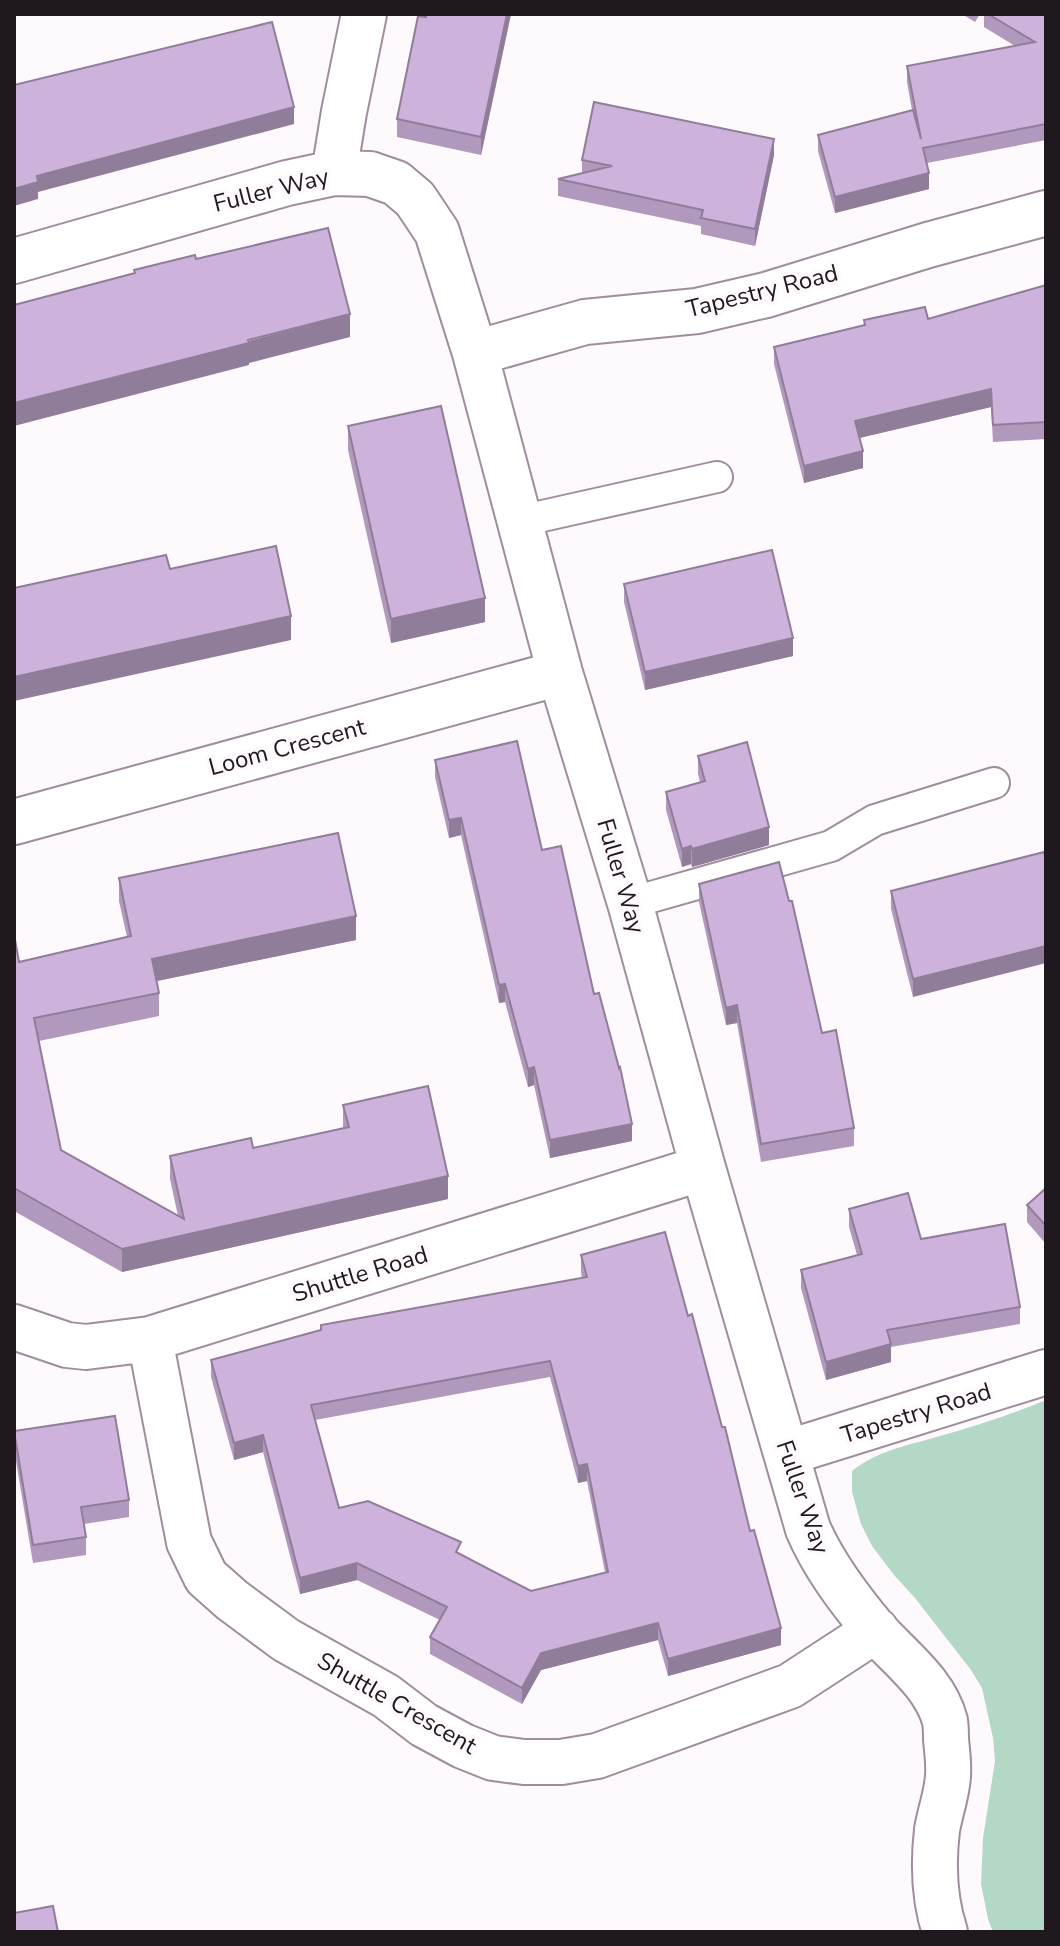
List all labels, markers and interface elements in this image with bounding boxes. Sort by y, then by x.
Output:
street label: Fuller Way [210,160,333,220]
street label: Tapestry Road [683,257,841,325]
street label: Loom Crescent [205,711,369,783]
street label: Fuller Way [589,815,653,938]
street label: Shuttle Road [288,1238,432,1310]
street label: Tapestry Road [837,1375,995,1451]
street label: Fuller Way [769,1436,838,1559]
street label: Shuttle Crescent [312,1644,483,1762]

